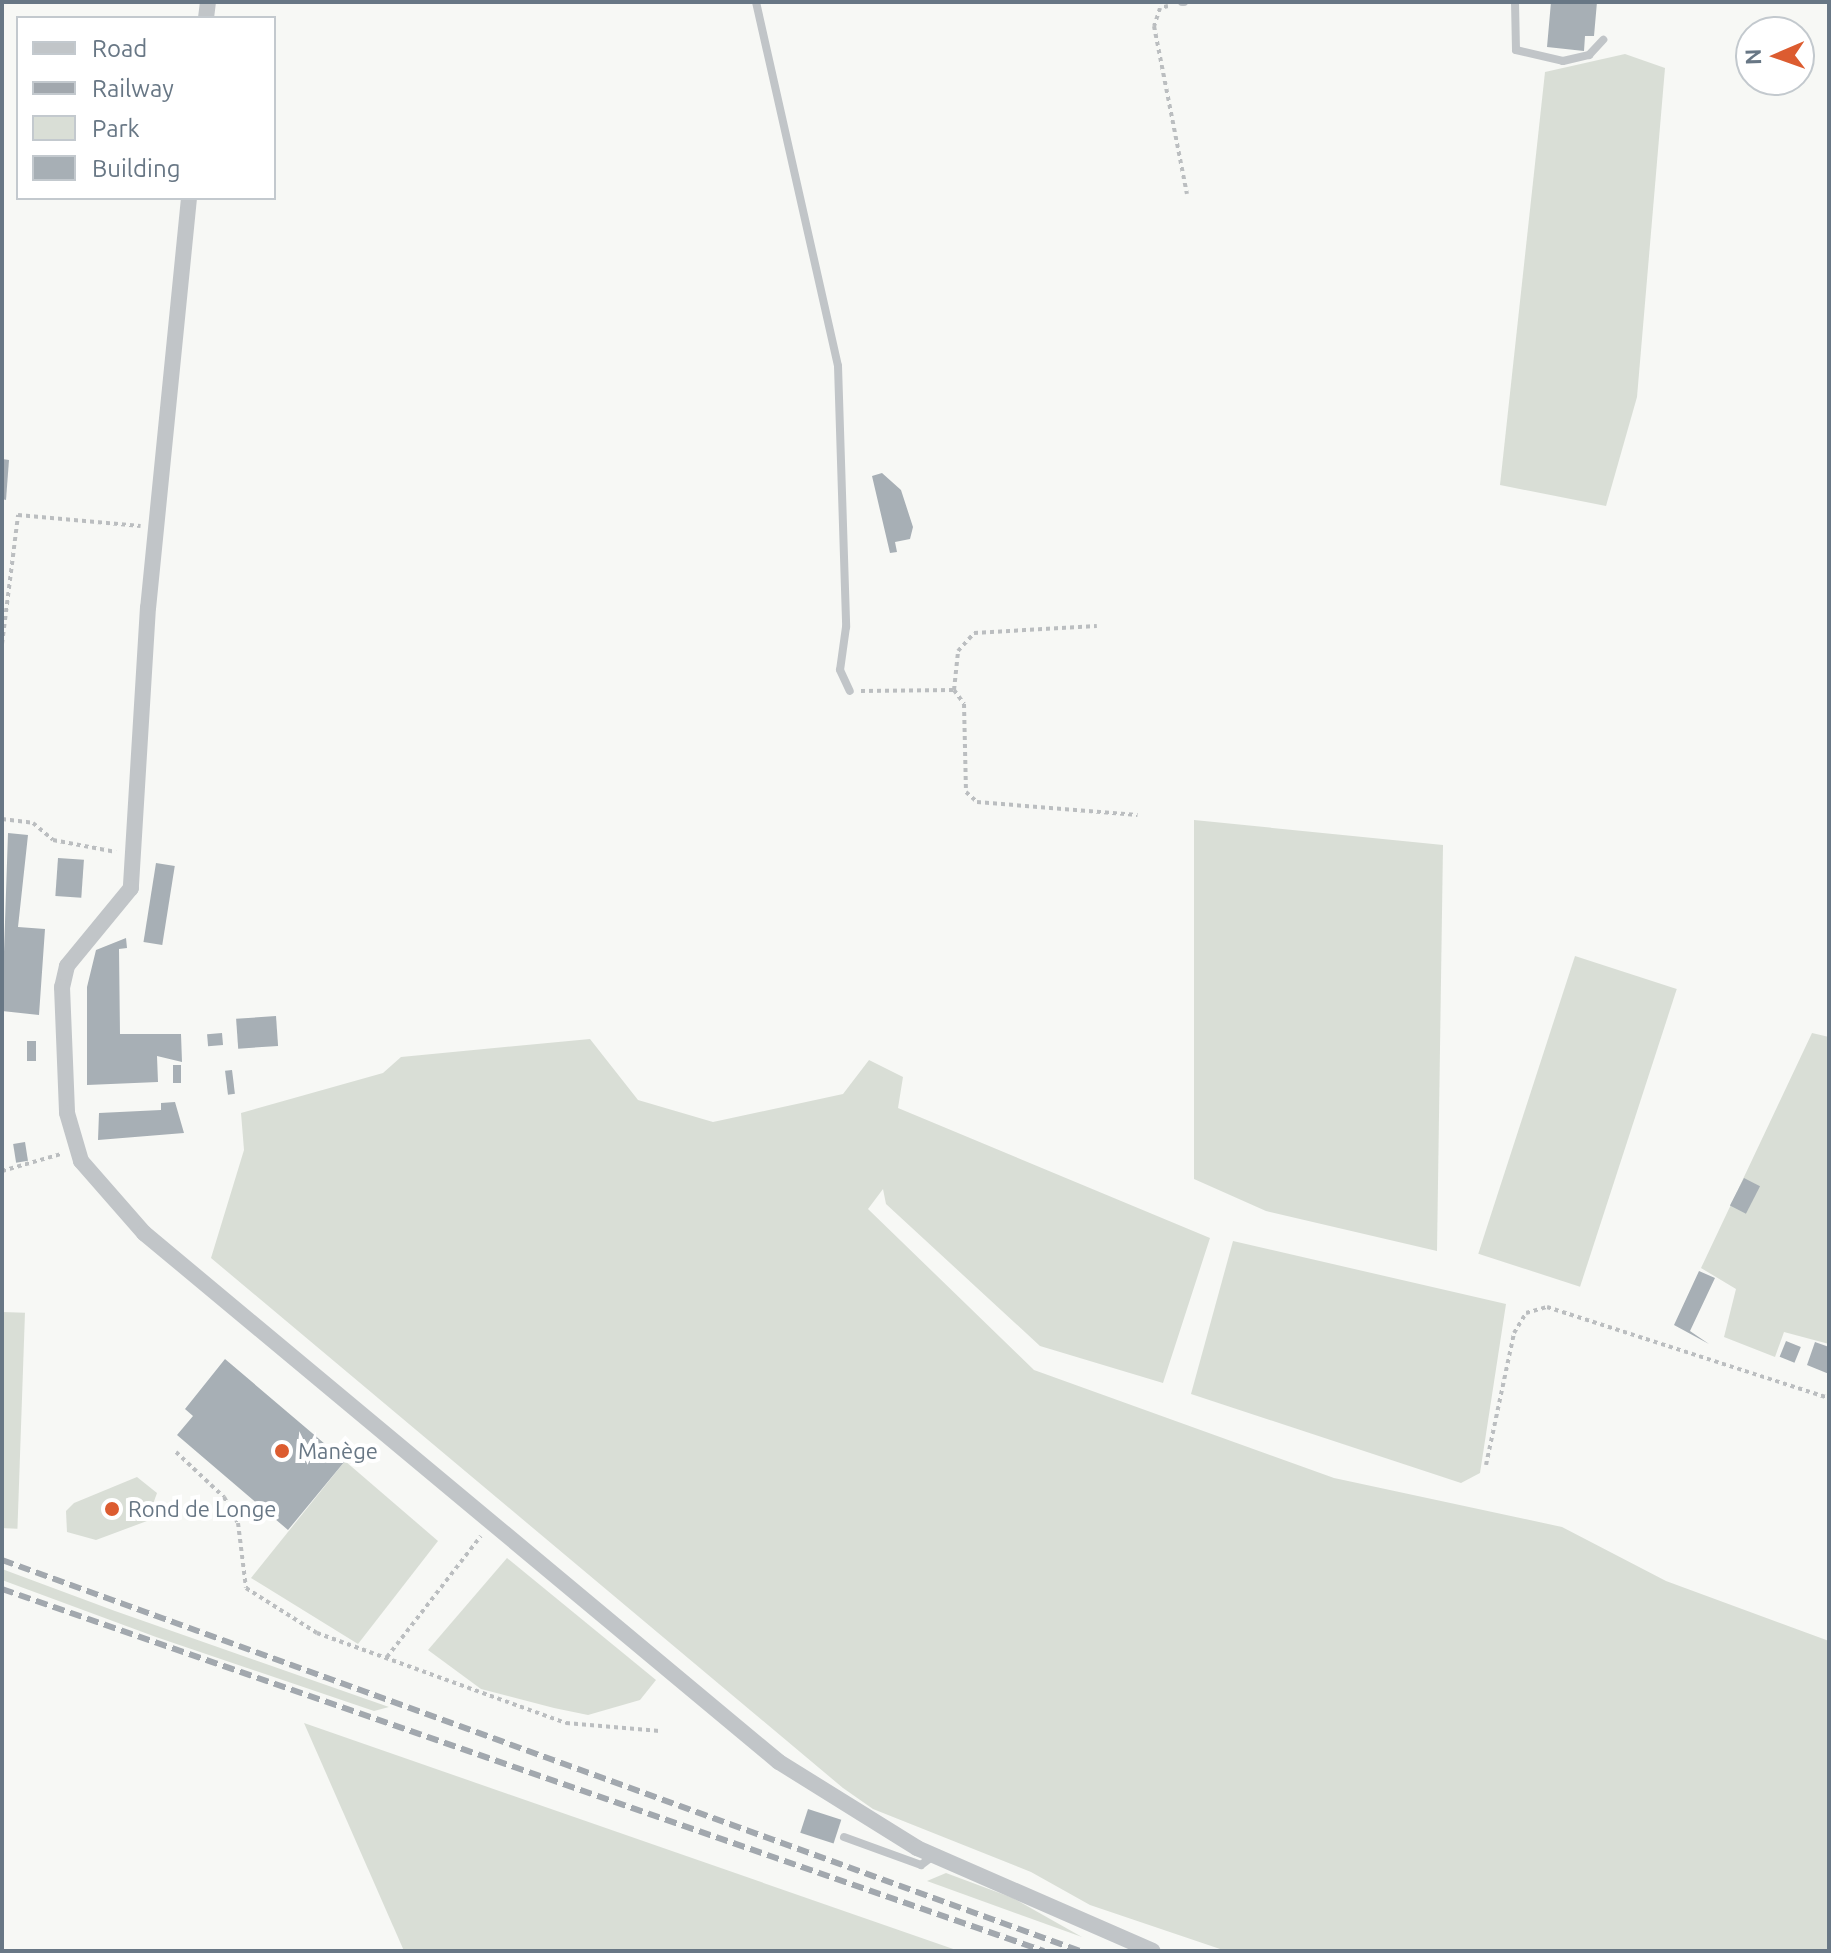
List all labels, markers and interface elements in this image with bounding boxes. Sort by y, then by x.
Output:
legend [16,16,276,200]
north arrow [1735,16,1815,96]
text: Road [92,35,147,62]
text: N [1740,48,1765,65]
text: Railway [92,75,174,102]
text: Park [92,115,140,142]
text: Building [92,155,180,182]
place label: Manège [298,1438,378,1464]
marker: Manège [273,1442,291,1460]
place label: Rond de Longe [128,1496,276,1522]
marker: Rond de Longe [103,1500,121,1518]

